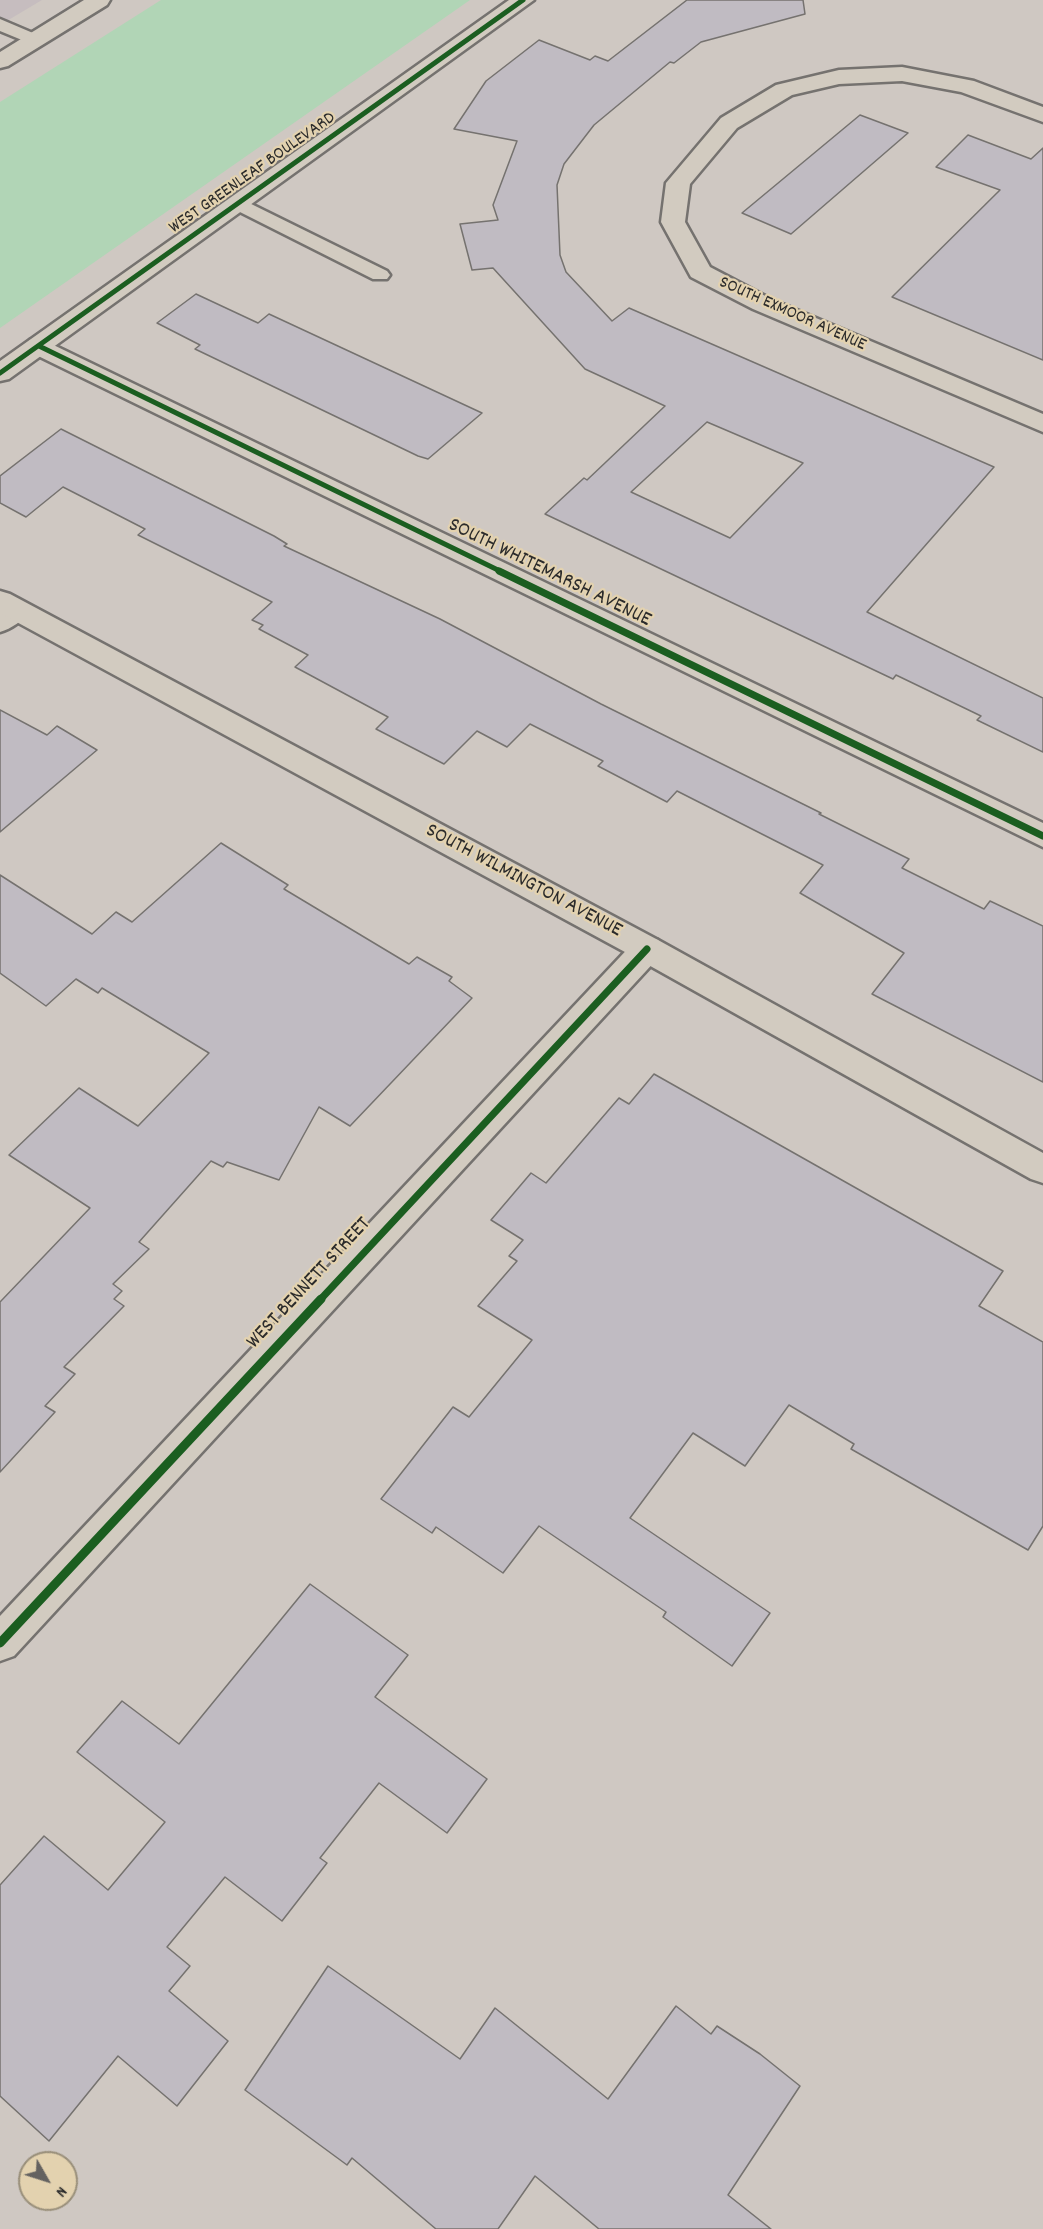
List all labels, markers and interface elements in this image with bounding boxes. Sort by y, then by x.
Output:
street label: WEST GREENLEAF BOULEVARD [166,108,340,240]
street label: SOUTH EXMOOR AVENUE [715,273,869,357]
street label: SOUTH WHITEMARSH AVENUE [443,514,655,634]
street label: SOUTH WILMINGTON AVENUE [420,819,626,945]
street label: WEST BENNETT STREET [243,1213,377,1355]
north arrow [18,2151,78,2211]
text: N [49,2181,72,2202]

